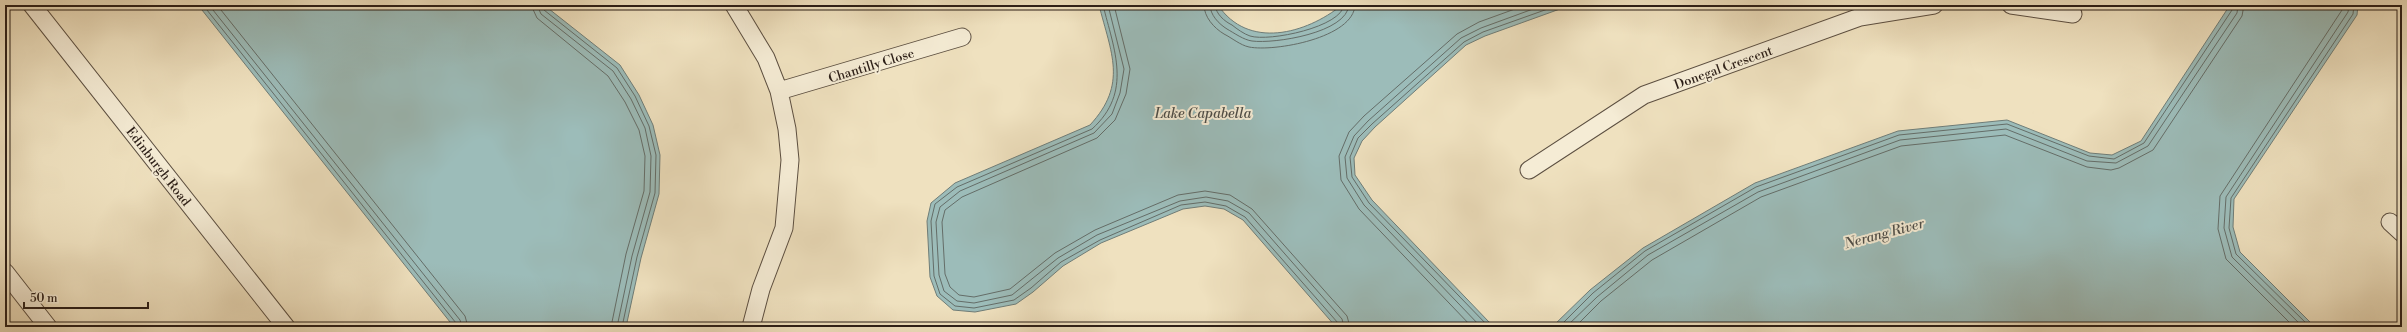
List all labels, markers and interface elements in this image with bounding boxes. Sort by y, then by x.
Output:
street label: Donegal Crescent [1672,43,1775,93]
street label: Chantilly Close [826,45,917,87]
water label: Lake Capabella [1154,105,1252,123]
street label: Edinburgh Road [122,124,194,210]
water label: Nerang River [1841,214,1927,254]
scale bar [24,284,148,310]
text: 50 m [30,291,58,306]

